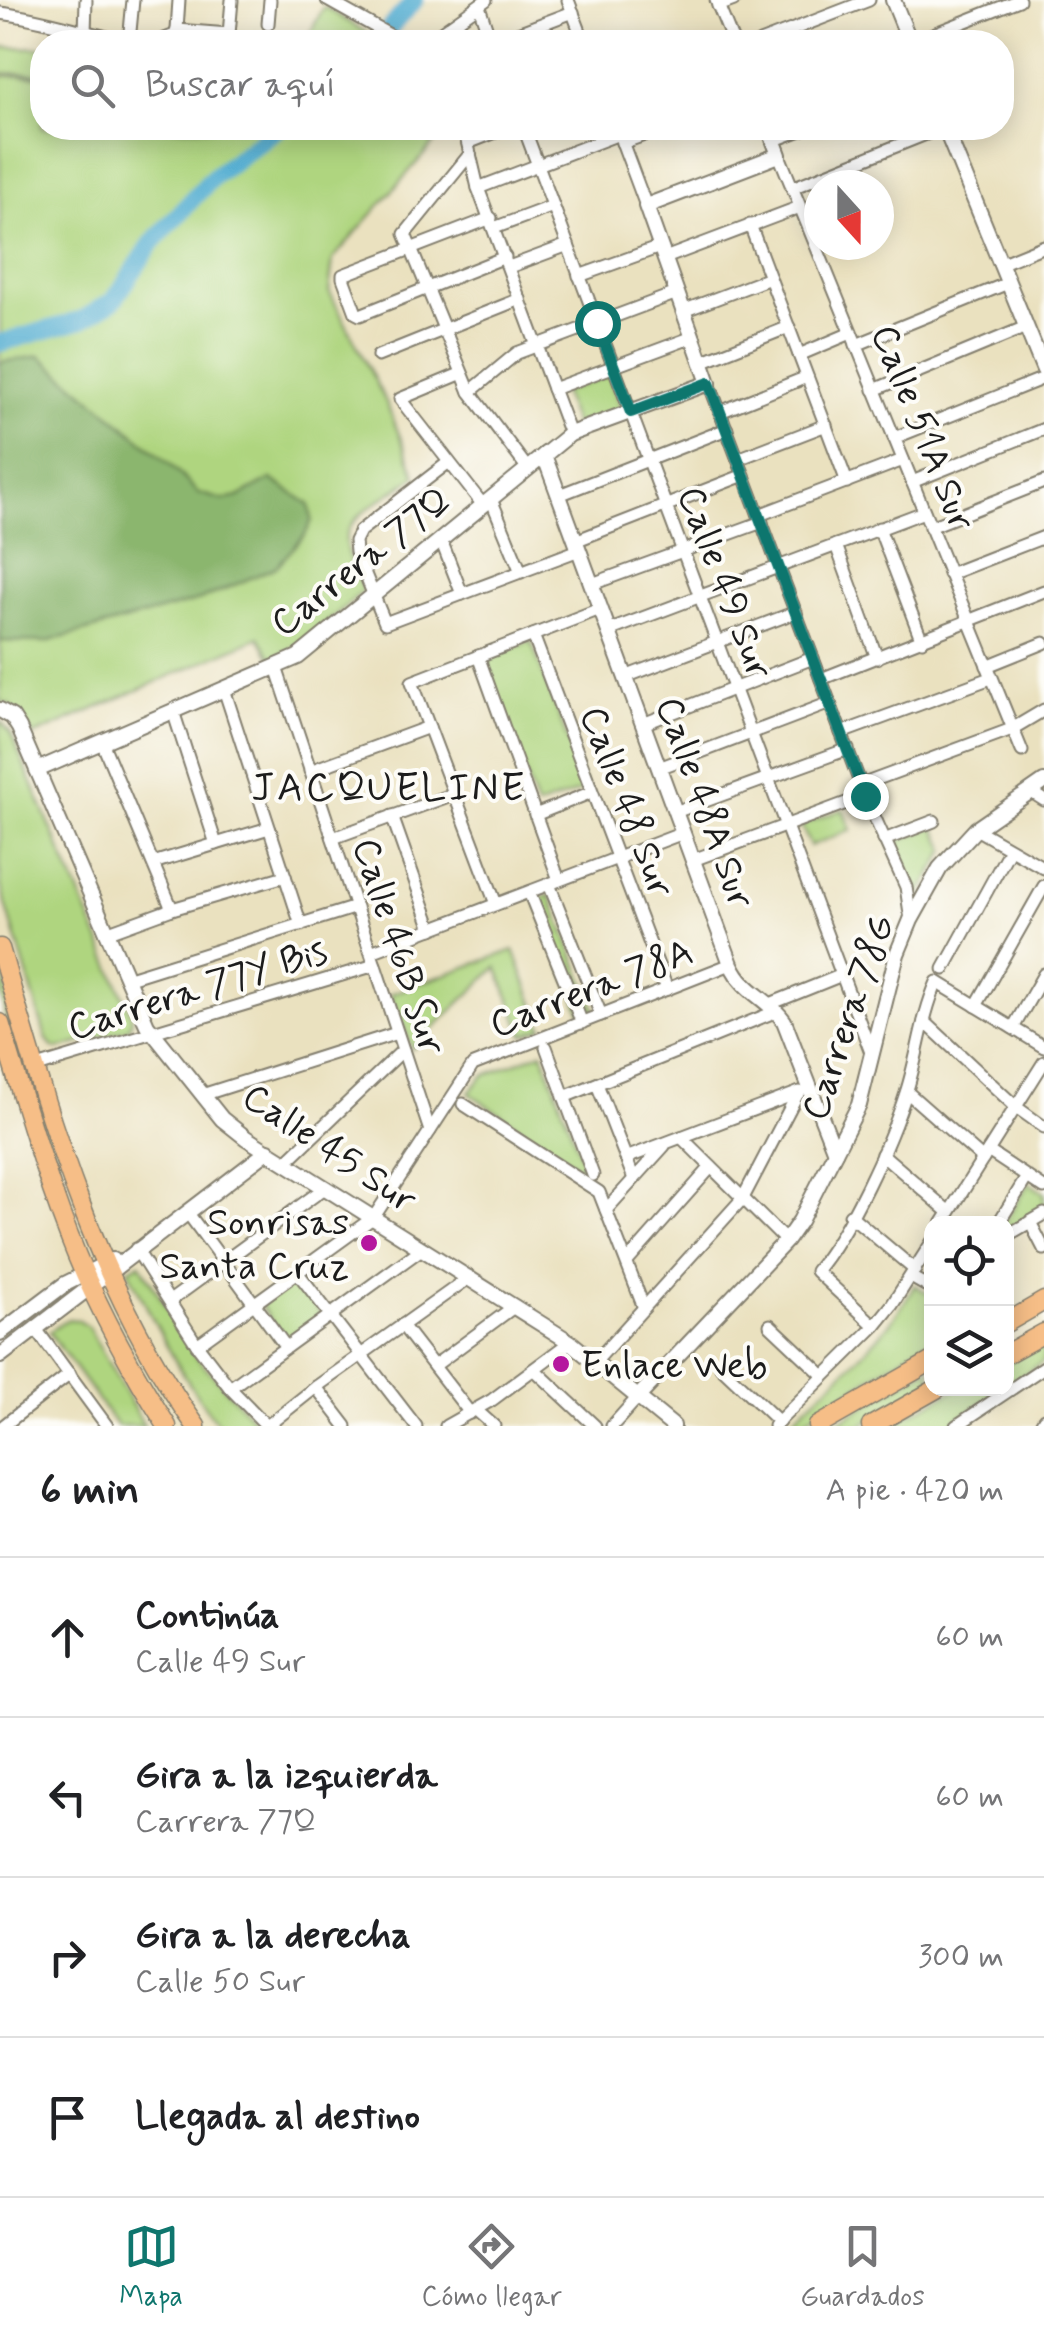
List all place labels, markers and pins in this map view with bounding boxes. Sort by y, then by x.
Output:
place label: Sonrisas Santa Cruz [159,1199,349,1292]
marker: Sonrisas Santa Cruz [358,1232,380,1254]
place label: Enlace Web [581,1342,767,1391]
marker: Enlace Web [550,1353,572,1375]

